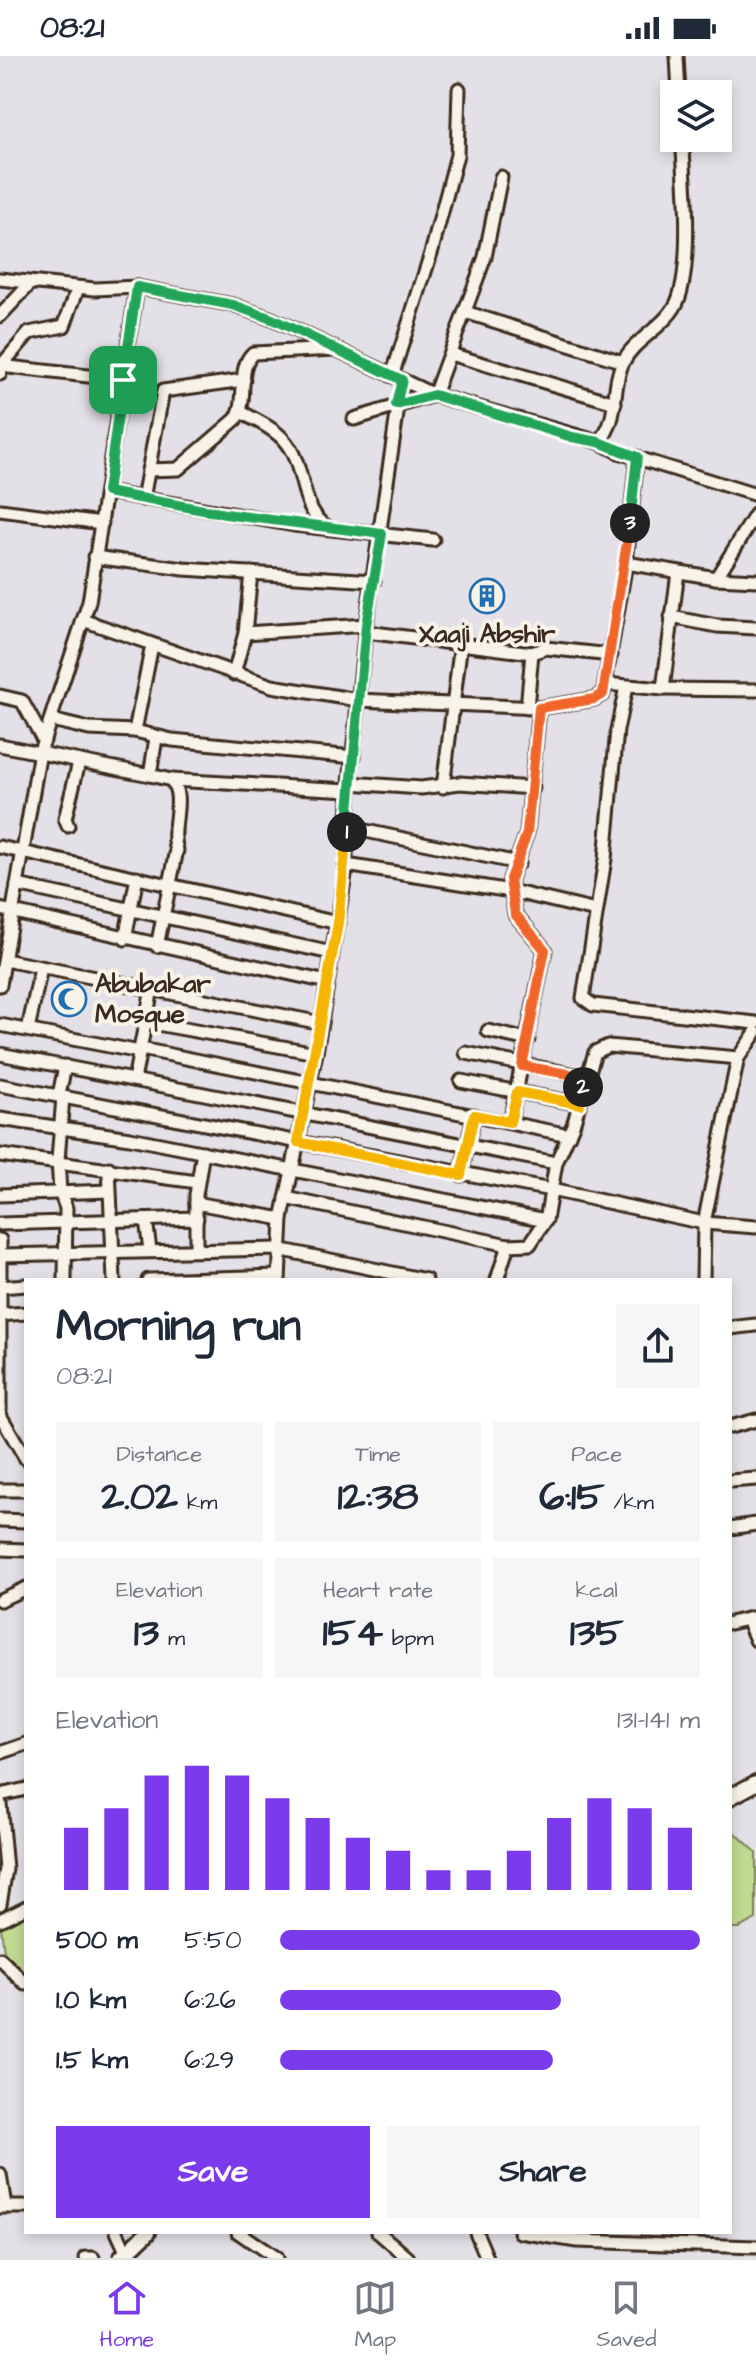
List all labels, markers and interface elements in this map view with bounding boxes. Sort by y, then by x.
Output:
text: 08:21 [40,7,104,49]
map controls [660,80,732,152]
button: layers [660,80,732,152]
pin [89,346,157,414]
icon: arrive [101,358,145,402]
pin: 3 [610,503,650,543]
text: 3 [624,507,636,538]
building icon: Xaaji Abshir [468,577,506,615]
place label: Xaaji Abshir [419,616,556,652]
pin: 1 [327,812,367,852]
text: 1 [346,816,348,847]
place label: Abubakar Mosque [95,966,211,1032]
mosque icon: Abubakar Mosque [50,980,88,1018]
pin: 2 [563,1067,603,1107]
text: 2 [577,1071,589,1102]
text: Morning run [56,1297,301,1358]
button: share [616,1304,700,1388]
text: 08:21 [56,1358,112,1394]
text: Distance [117,1439,202,1470]
text: Time [355,1439,401,1470]
text: Pace [571,1439,622,1470]
text: 2.02 [101,1470,178,1525]
text: 12:38 [338,1470,418,1525]
text: 6:15 [539,1470,605,1525]
text: km [178,1487,217,1518]
text: /km [605,1487,654,1518]
text: Elevation [116,1575,203,1606]
text: Heart rate [323,1575,433,1606]
text: kcal [576,1575,618,1606]
text: 13 [134,1606,159,1661]
text: 154 [322,1606,383,1661]
text: 135 [570,1606,624,1661]
text: m [159,1623,185,1654]
text: bpm [383,1623,434,1654]
text: Elevation [56,1702,158,1738]
text: 131–141 m [617,1702,700,1738]
text: 500 m [56,1922,138,1958]
text: 5:50 [184,1922,242,1958]
text: 1.0 km [56,1982,126,2018]
text: 6:26 [184,1982,236,2018]
text: 1.5 km [56,2042,128,2078]
text: 6:29 [184,2042,234,2078]
button: Save [56,2126,370,2218]
button: Share [386,2126,700,2218]
tab: Home [100,2276,154,2355]
tab: Map [353,2276,397,2355]
tab: Saved [597,2276,656,2355]

